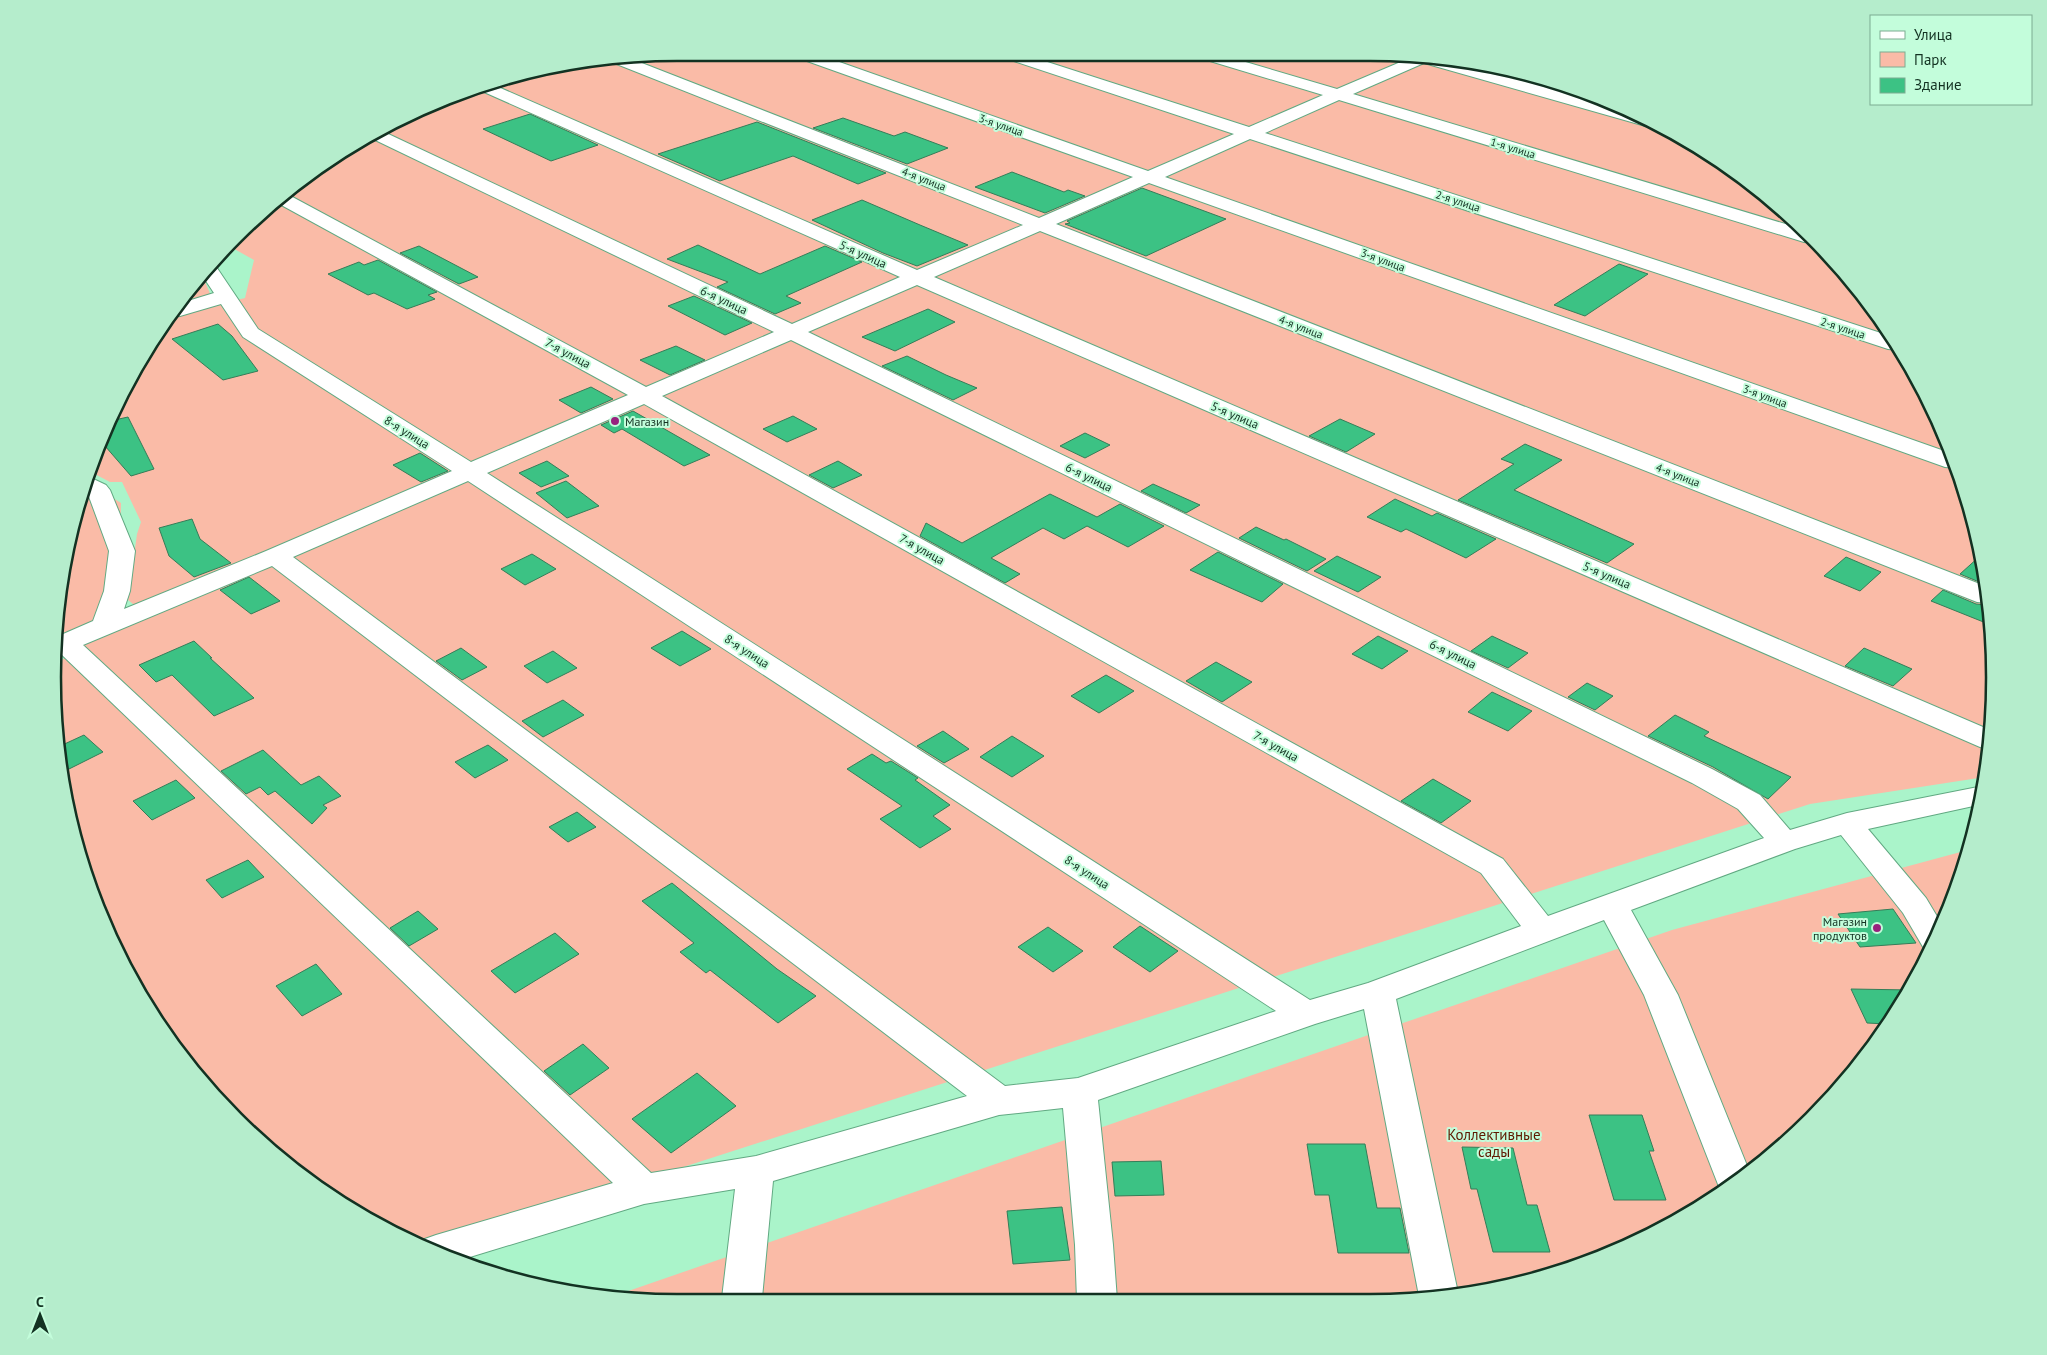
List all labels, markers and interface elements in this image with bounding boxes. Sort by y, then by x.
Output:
legend [1870,15,2032,105]
text: Улица [1914,25,1952,44]
text: Парк [1914,50,1947,69]
text: Здание [1914,75,1962,94]
street label: 3-я улица [977,111,1025,139]
street label: 1-я улица [1489,135,1537,161]
street label: 4-я улица [900,164,948,194]
street label: 2-я улица [1434,187,1482,215]
street label: 5-я улица [837,237,889,271]
street label: 3-я улица [1359,246,1407,274]
street label: 6-я улица [698,283,750,317]
street label: 4-я улица [1277,312,1325,342]
street label: 2-я улица [1819,314,1867,342]
street label: 7-я улица [543,335,593,371]
street label: 3-я улица [1741,382,1789,410]
street label: 5-я улица [1209,398,1261,432]
street label: 8-я улица [382,412,432,452]
place label: Магазин [625,414,669,429]
marker: Магазин [609,415,621,427]
street label: 6-я улица [1063,459,1115,495]
street label: 4-я улица [1654,460,1702,490]
street label: 7-я улица [897,530,947,568]
street label: 5-я улица [1581,558,1633,592]
street label: 8-я улица [722,631,772,671]
street label: 6-я улица [1427,636,1479,672]
street label: 7-я улица [1251,727,1301,765]
street label: 8-я улица [1062,852,1112,892]
place label: Магазин продуктов [1813,914,1867,943]
marker: Магазин продуктов [1871,922,1883,934]
park label: Коллективные сады [1447,1125,1541,1161]
north arrow [15,1290,65,1340]
text: С [36,1293,44,1311]

